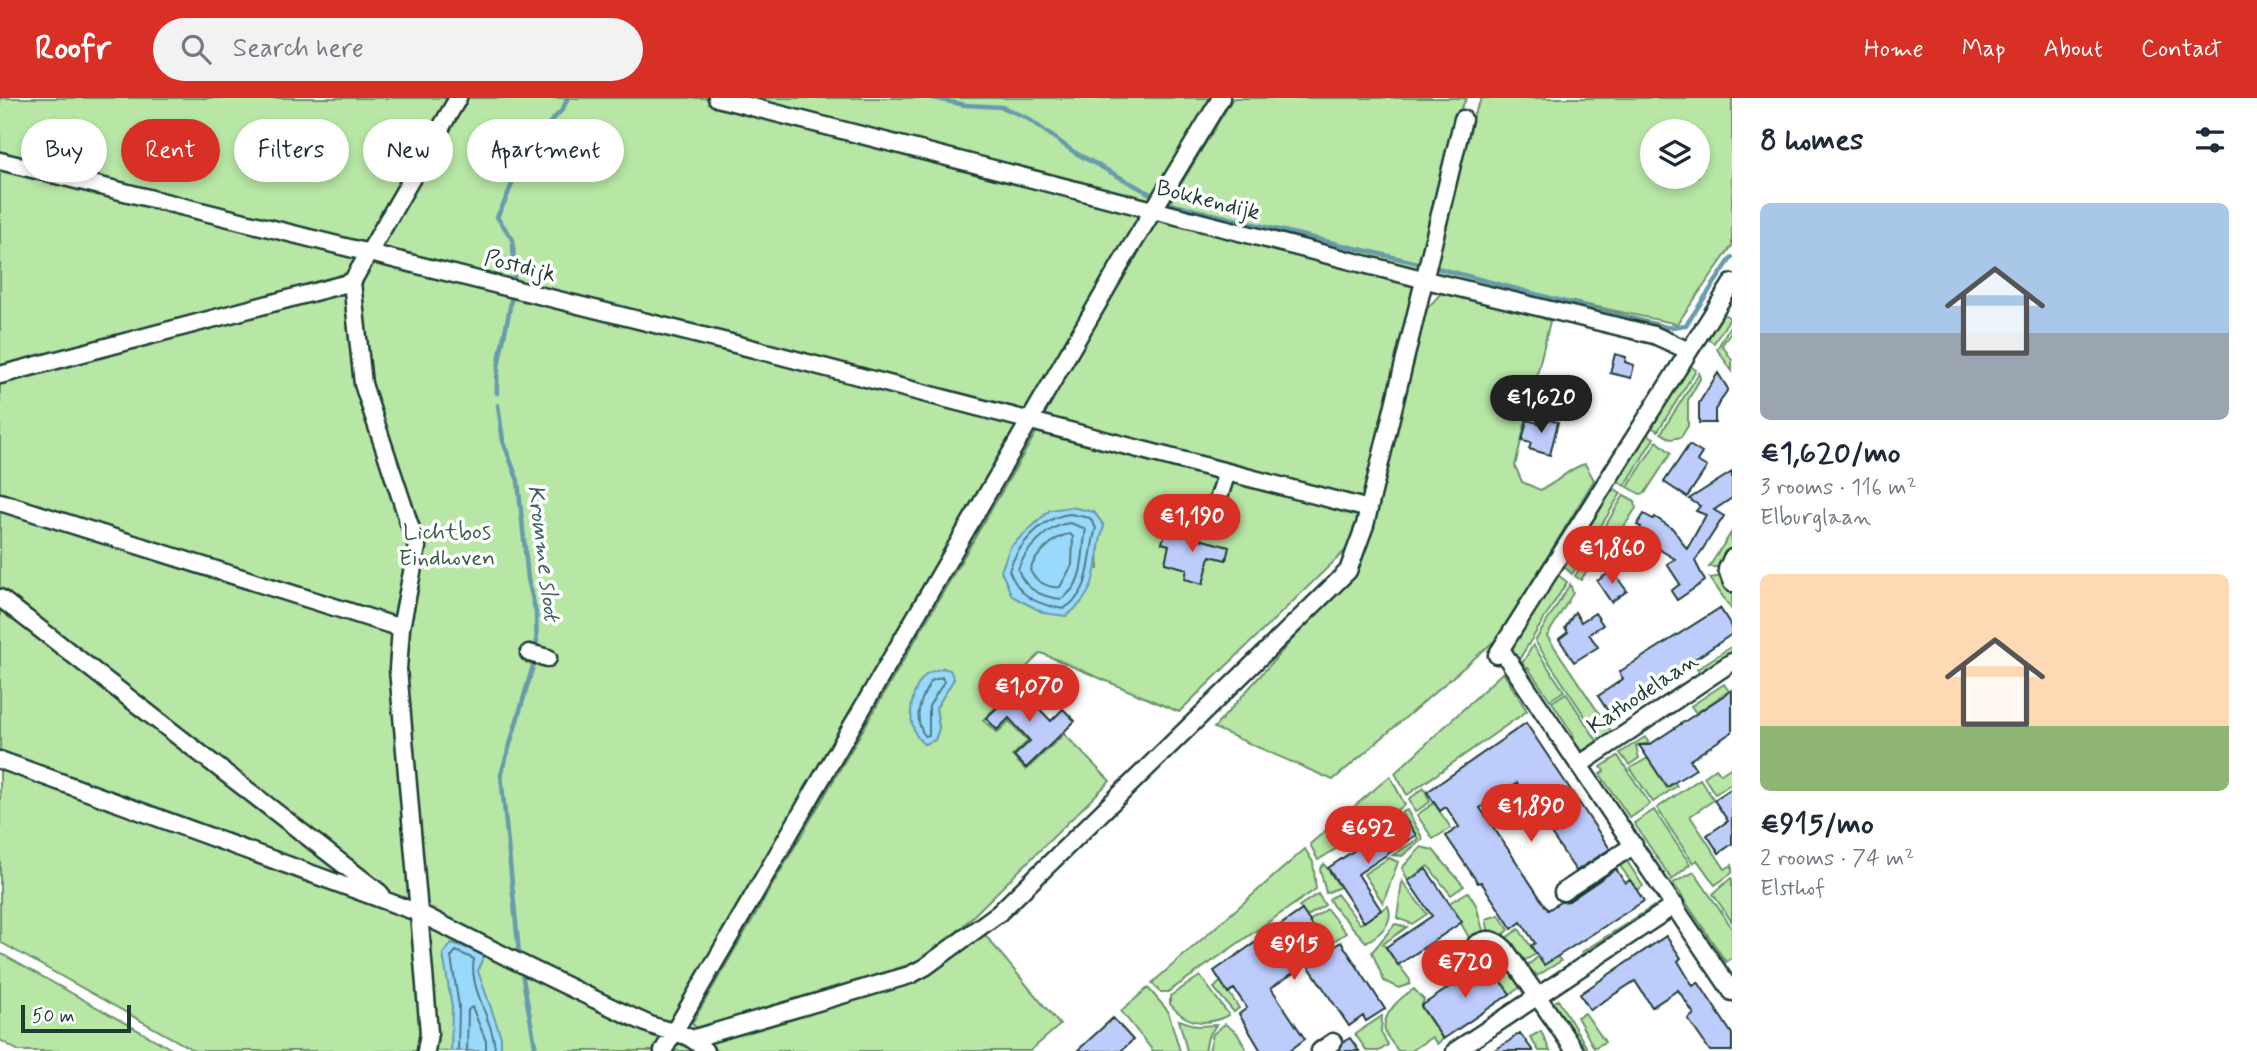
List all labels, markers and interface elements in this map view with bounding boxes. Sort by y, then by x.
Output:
search box [153,18,643,81]
text: Roofr [35,27,111,71]
icon: search [177,30,215,68]
text: Search here [233,32,364,66]
text: Home [1864,34,1924,65]
text: Map [1962,34,2006,65]
text: About [2044,34,2103,65]
text: Contact [2141,34,2222,65]
chip: Buy [21,119,107,182]
chip: Rent [121,119,220,182]
chip: Filters [234,119,349,182]
chip: New [363,119,453,182]
chip: Apartment [467,119,624,182]
map controls [1640,119,1710,189]
button: layers [1640,119,1710,189]
text: 8 homes [1760,121,1863,160]
icon: filters [2191,121,2229,159]
street label: Bokkendijk [1153,174,1263,228]
street label: Postdijk [481,244,559,290]
icon: home [1932,248,2058,374]
pin: €1,620 [1484,376,1598,435]
text: €1,620 [1506,383,1576,413]
text: €1,620/mo [1760,434,1901,473]
text: 3 rooms · 116 m² [1760,473,1917,503]
water label: Kromme sloot [519,483,567,625]
pin: €1,190 [1135,494,1249,554]
text: €1,190 [1159,502,1225,532]
text: Elburglaan [1760,503,1871,533]
park label: Lichtbos Eindhoven [399,518,495,574]
pin: €1,860 [1555,526,1669,586]
text: €1,860 [1579,534,1645,564]
icon: home [1932,619,2058,745]
street label: Kathodelaan [1582,646,1704,742]
pin: €1,070 [972,664,1086,724]
text: €1,070 [994,672,1064,702]
pin: €1,890 [1474,784,1588,844]
text: €1,890 [1497,792,1565,822]
text: €915/mo [1760,805,1874,844]
pin: €692 [1327,806,1409,866]
text: €692 [1341,814,1395,844]
text: 2 rooms · 74 m² [1760,844,1915,874]
text: Elsthof [1760,874,1825,904]
pin: €915 [1253,922,1335,982]
text: €915 [1269,930,1319,960]
pin: €720 [1424,940,1506,1000]
text: €720 [1437,948,1493,978]
scale bar [21,1002,131,1034]
text: 50 m [32,1004,75,1029]

